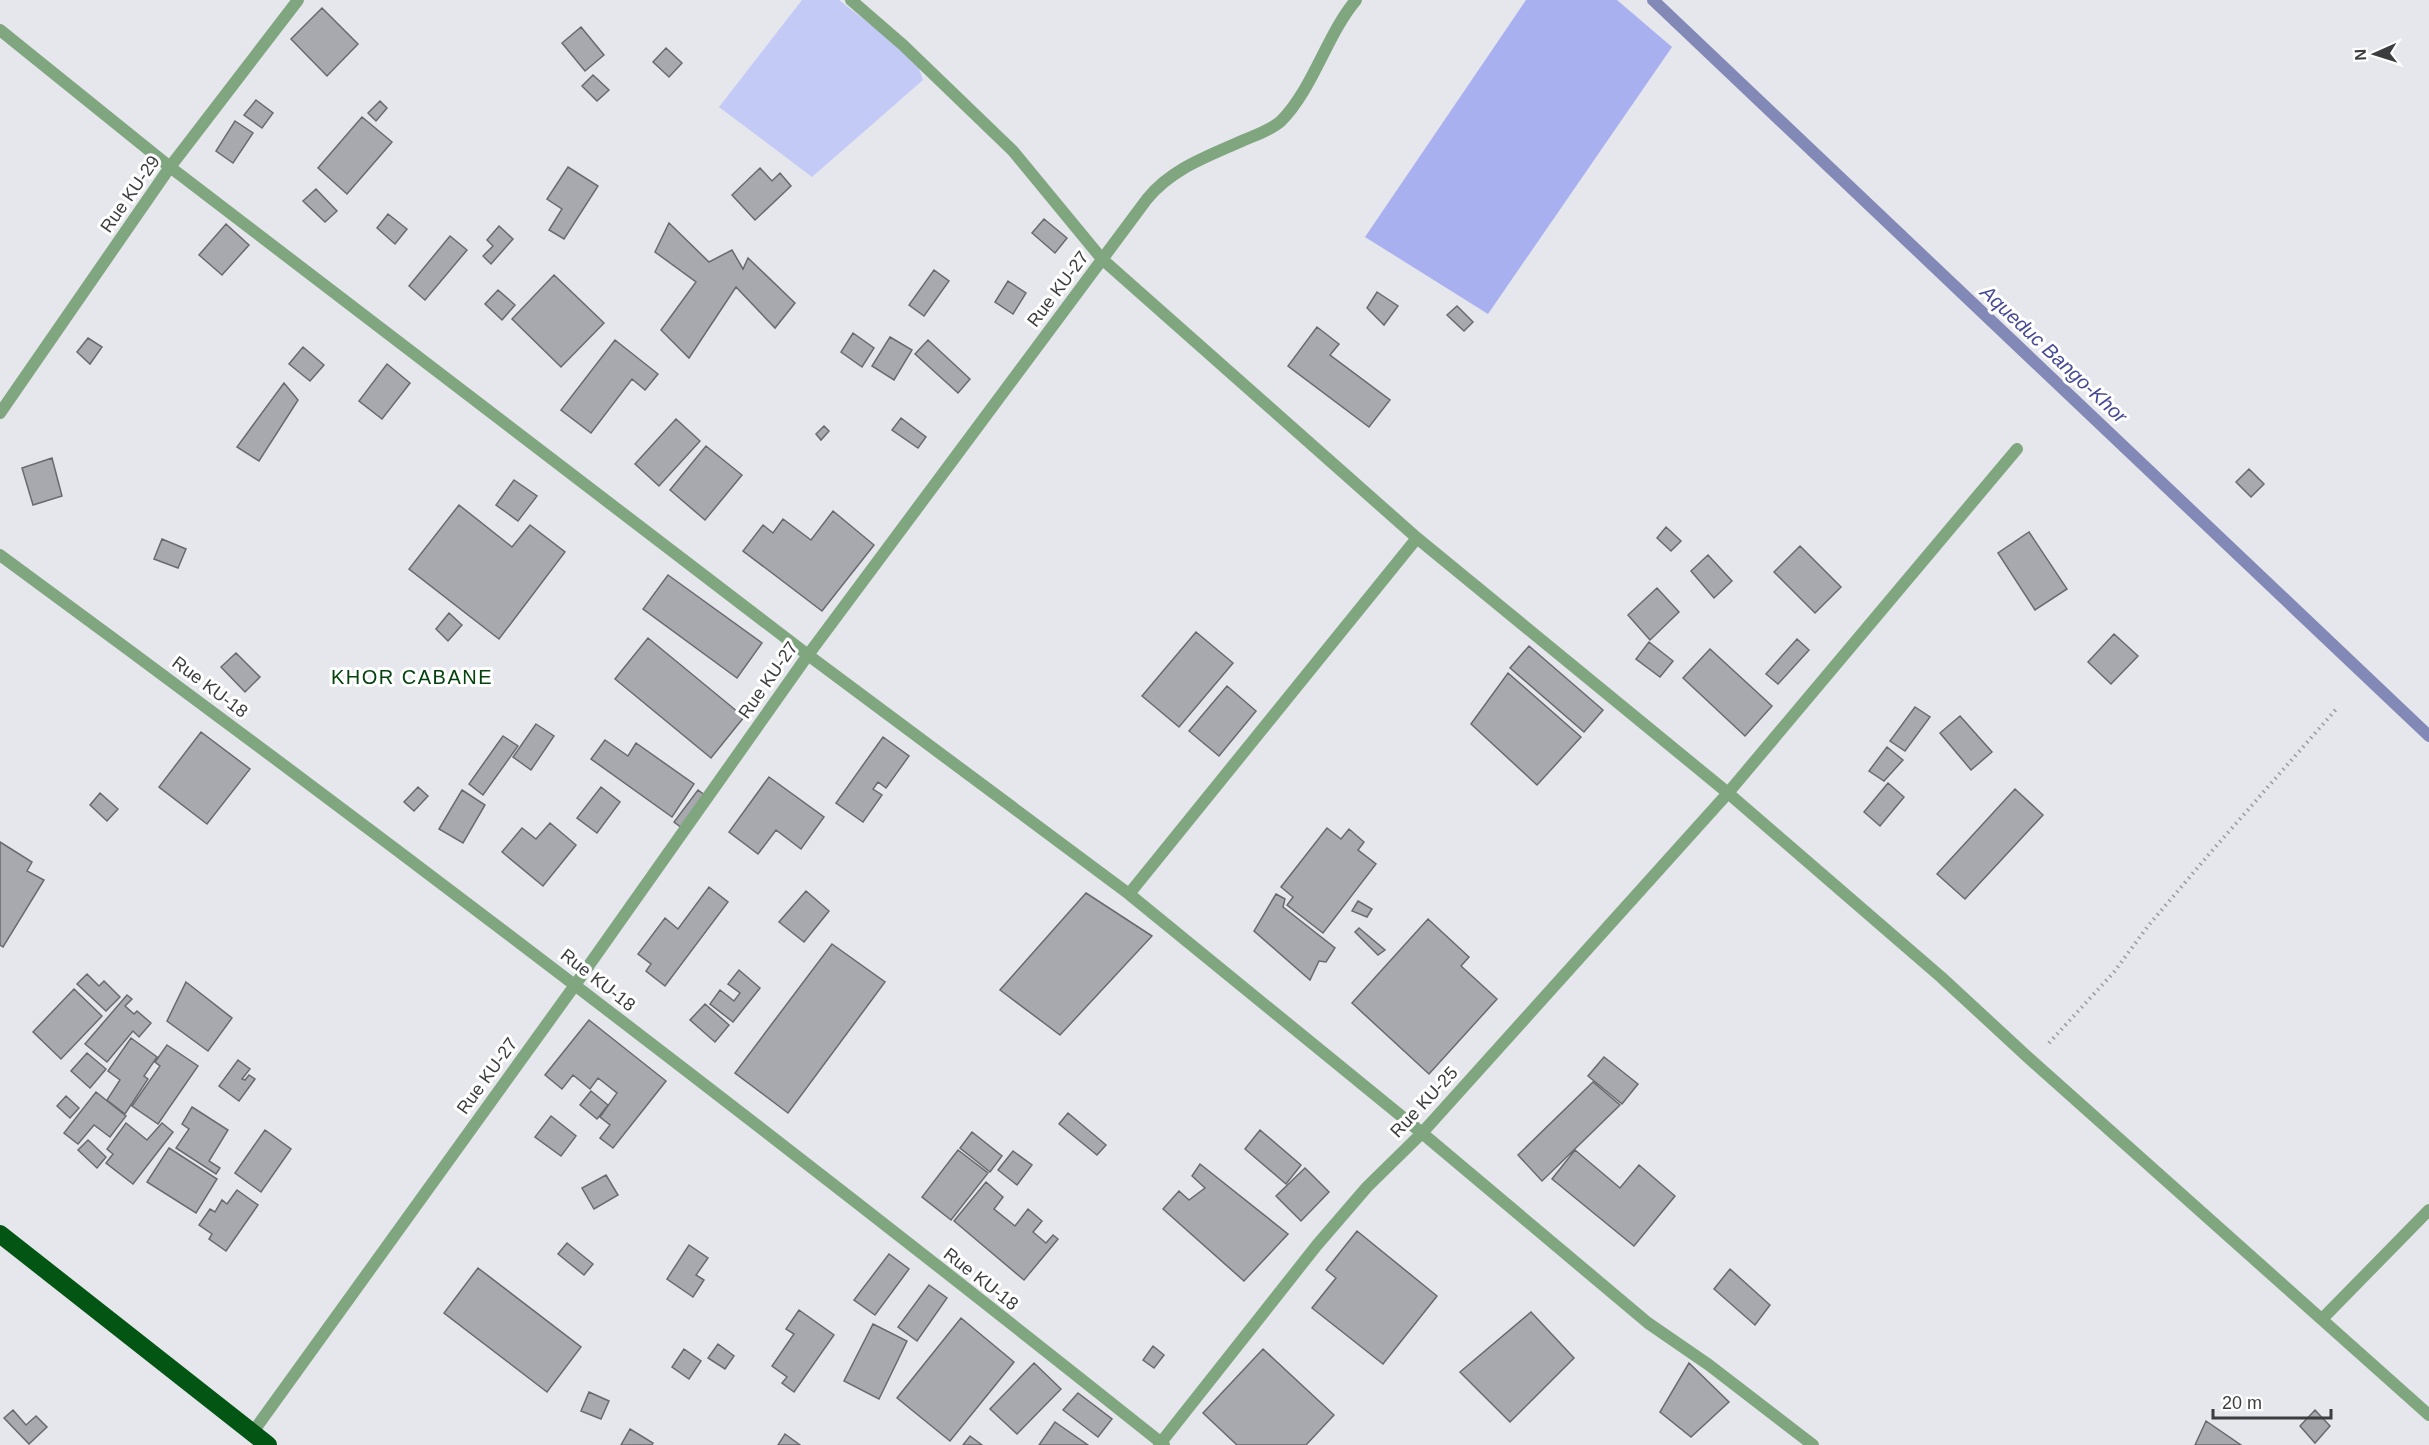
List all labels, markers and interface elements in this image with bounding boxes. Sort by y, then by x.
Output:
north arrow [2345,24,2405,84]
text: N [2352,49,2369,61]
street label: Rue KU-29 [96,152,164,236]
street label: Rue KU-27 [1023,247,1093,331]
water label: Aqueduc Bango-Khor [1976,280,2132,428]
street label: Rue KU-27 [734,638,802,722]
street label: Rue KU-18 [168,652,252,722]
district label: KHOR CABANE [331,666,493,688]
street label: Rue KU-18 [557,945,639,1015]
street label: Rue KU-27 [453,1034,521,1118]
street label: Rue KU-25 [1386,1063,1462,1141]
street label: Rue KU-18 [940,1244,1022,1314]
scale bar [2213,1382,2332,1420]
text: 20 m [2222,1393,2262,1413]

